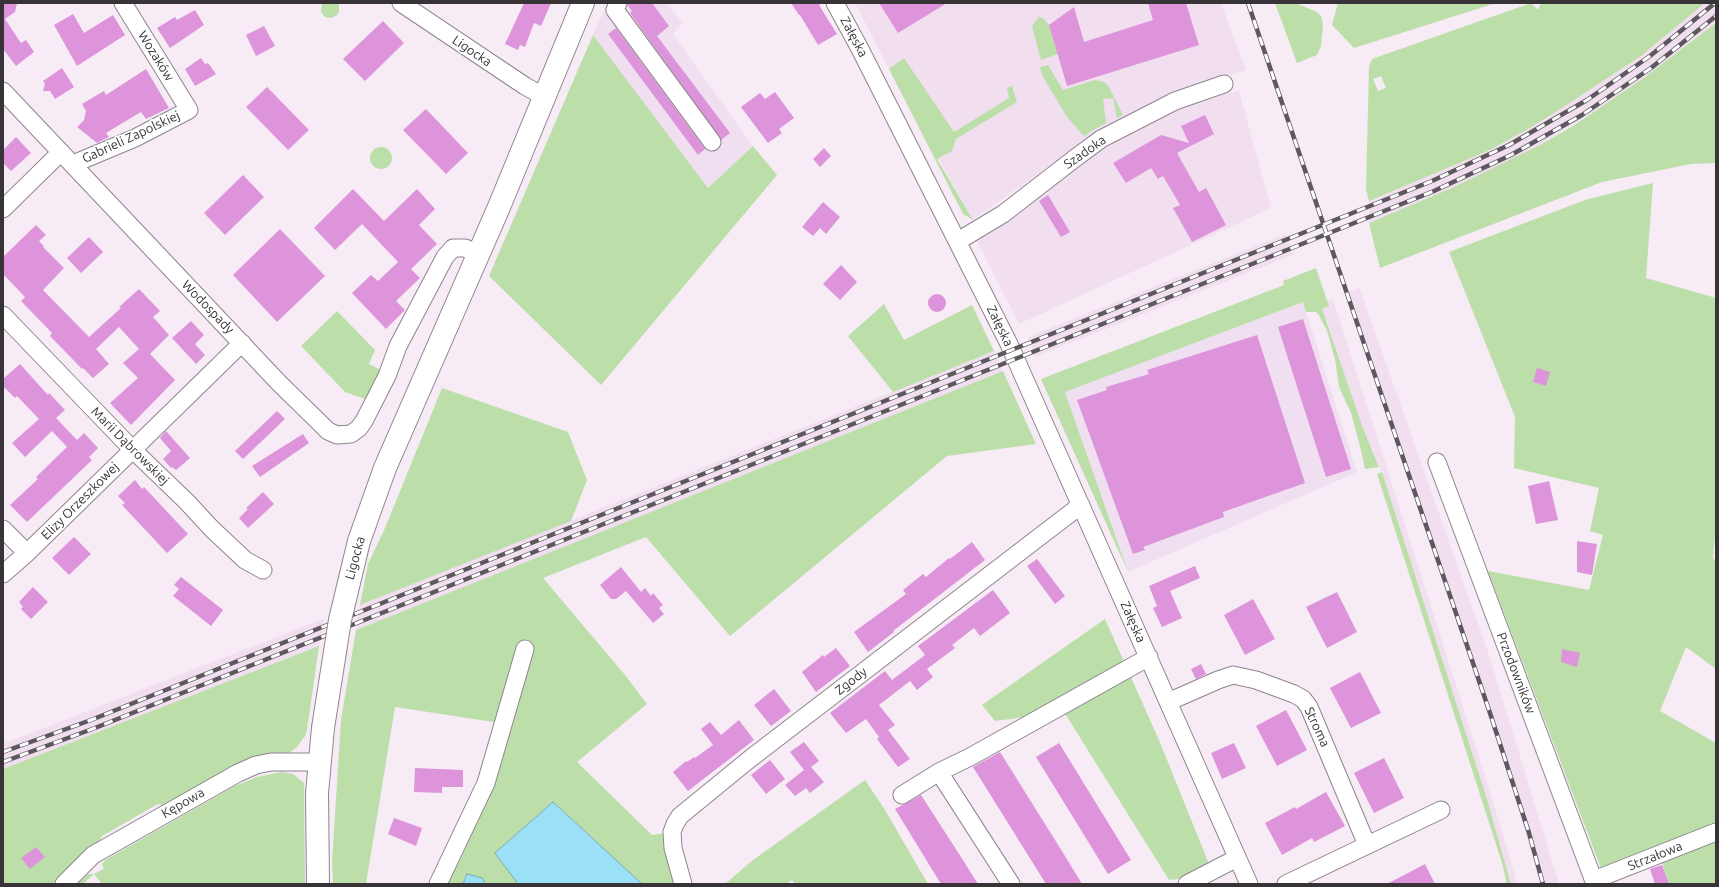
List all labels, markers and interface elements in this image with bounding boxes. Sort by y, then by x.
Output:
street label: Załęska [837,14,871,60]
street label: Wozaków [135,28,177,84]
street label: Ligocka [449,32,495,70]
street label: Gabrieli Zapolskiej [80,108,182,166]
street label: Szadoka [1061,132,1109,172]
street label: Wodospady [179,277,237,337]
street label: Załęska [983,303,1017,349]
street label: Marii Dąbrowskiej [88,404,172,488]
street label: Elizy Orzeszkowej [38,459,122,543]
street label: Ligocka [342,535,368,581]
street label: Załęska [1117,599,1149,645]
street label: Przodowników [1493,630,1539,716]
street label: Zgody [832,664,870,698]
street label: Stroma [1301,705,1333,749]
street label: Kępowa [159,785,207,821]
street label: Strzałowa [1626,838,1684,874]

